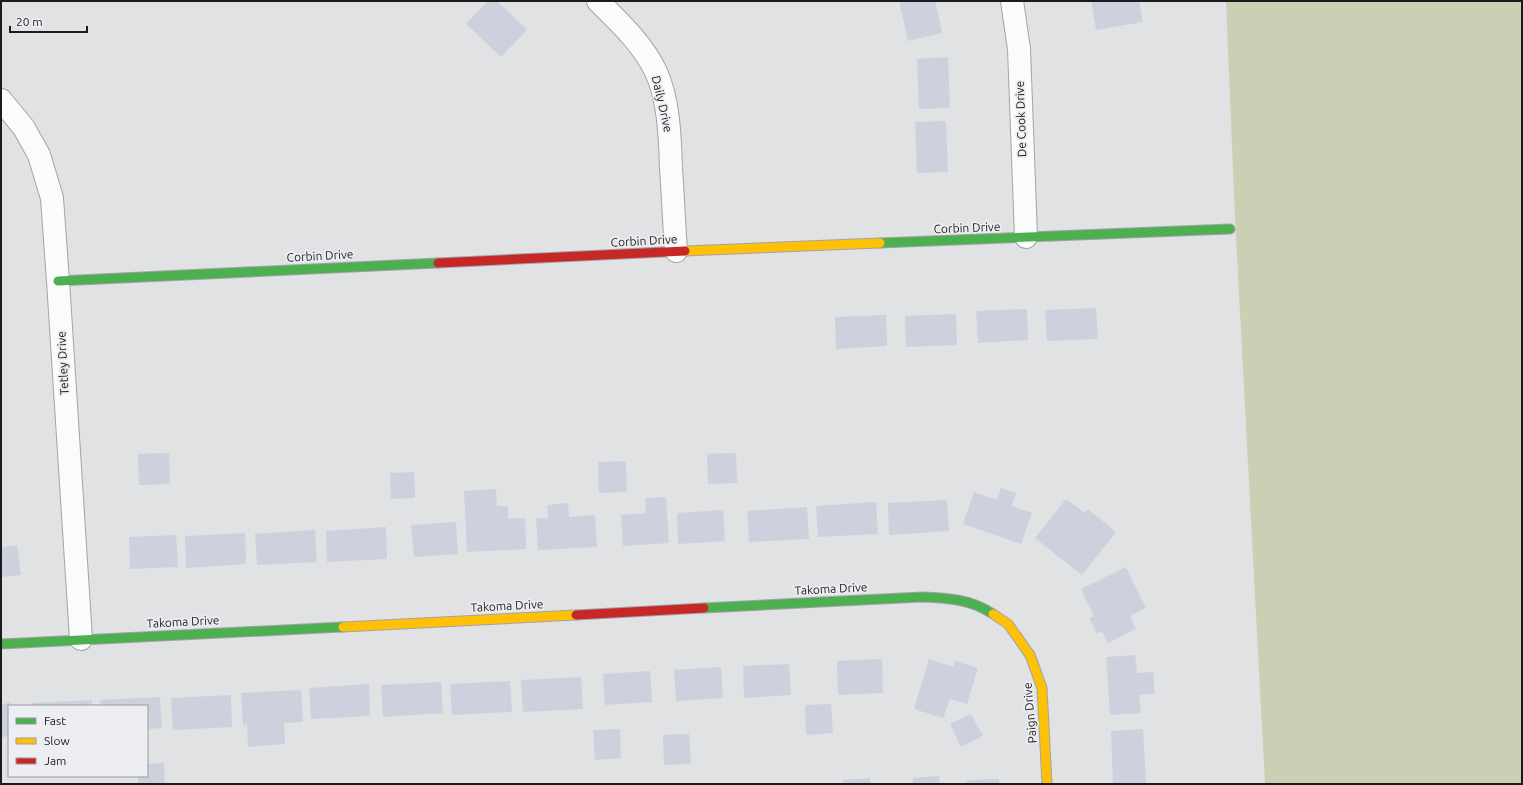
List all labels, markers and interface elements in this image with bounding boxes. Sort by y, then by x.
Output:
scale bar [10,8,87,34]
text: 20 m [16,15,43,28]
street label: Daily Drive [650,74,675,133]
street label: De Cook Drive [1013,81,1028,157]
street label: Corbin Drive [933,220,1001,235]
street label: Corbin Drive [610,232,678,249]
street label: Corbin Drive [286,247,354,264]
street label: Tetley Drive [54,331,71,395]
street label: Takoma Drive [794,580,868,597]
street label: Takoma Drive [470,597,544,614]
street label: Takoma Drive [146,613,220,630]
street label: Paign Drive [1020,682,1039,744]
legend [8,705,148,777]
text: Fast [44,714,66,727]
text: Slow [44,734,70,747]
text: Jam [44,754,66,767]

